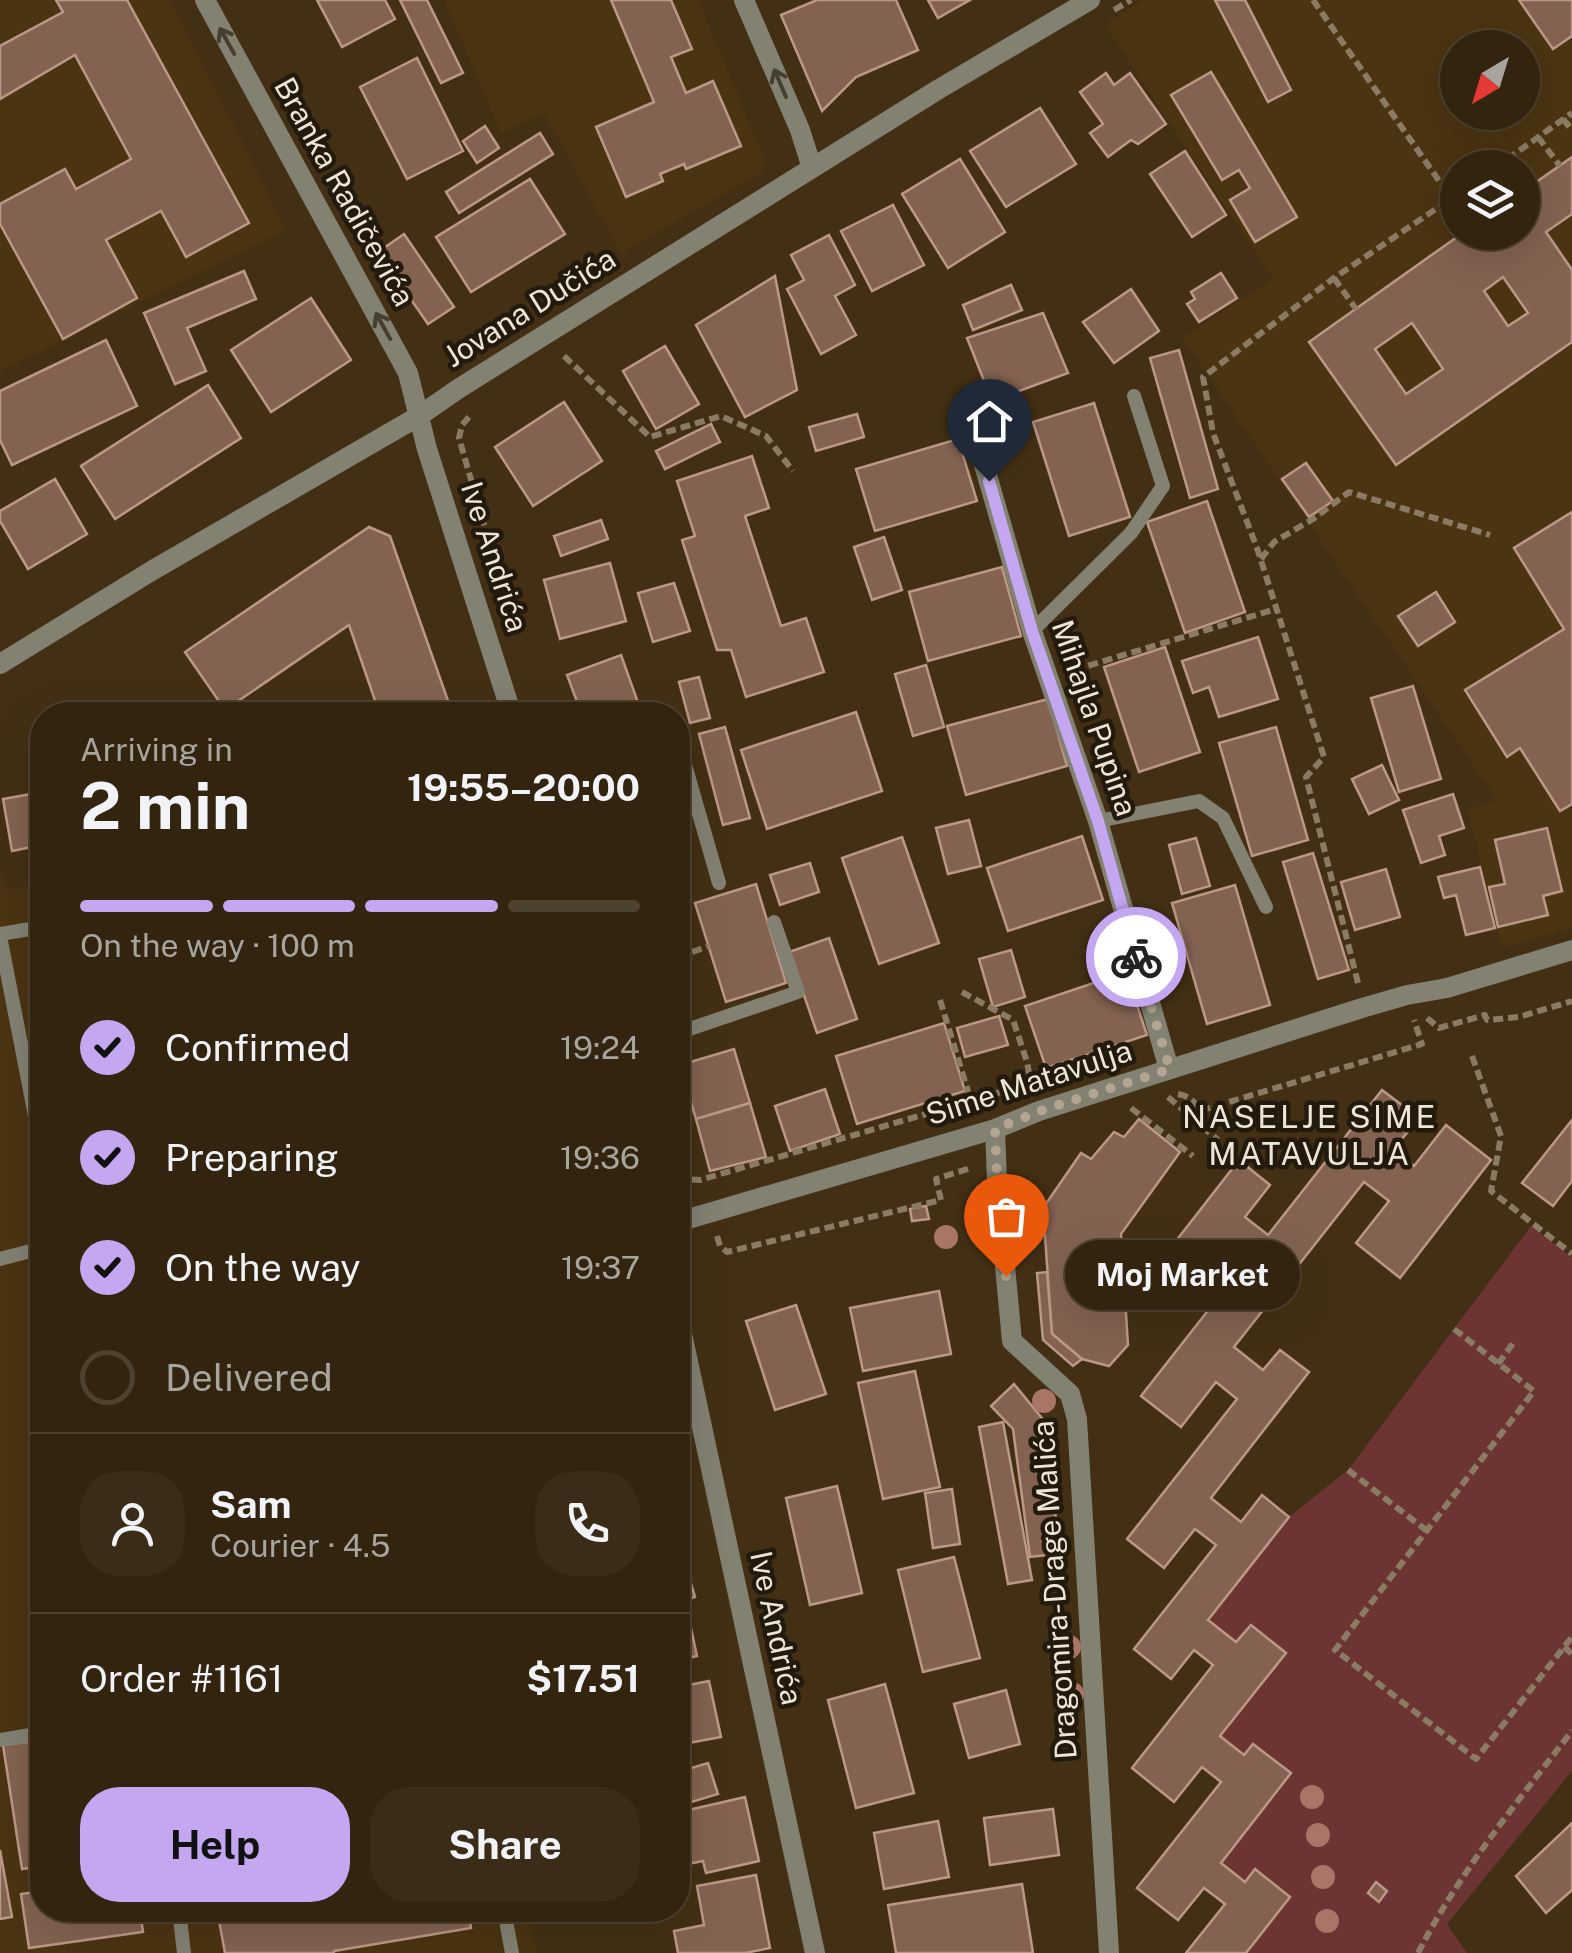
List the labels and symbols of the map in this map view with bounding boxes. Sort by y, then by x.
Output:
one-way arrow [217,27,237,57]
north arrow [1440,30,1540,130]
one-way arrow [770,68,788,99]
street label: Branka Radičevića [267,71,423,312]
street label: Jovana Dučića [437,240,622,374]
one-way arrow [373,312,392,342]
pin [947,379,1032,482]
street label: Ive Andrića [454,477,536,636]
street label: Mihajla Pupina [1045,615,1145,820]
courier [1086,907,1186,1007]
street label: Sime Matavulja [921,1032,1136,1132]
district label: NASELJE SIME MATAVULJA [1182,1098,1438,1172]
pin [964,1174,1049,1277]
callout: Moj Market [1066,1241,1301,1311]
street label: Dragomira-Drage Malića [1024,1420,1084,1761]
street label: Ive Andrića [743,1548,811,1708]

